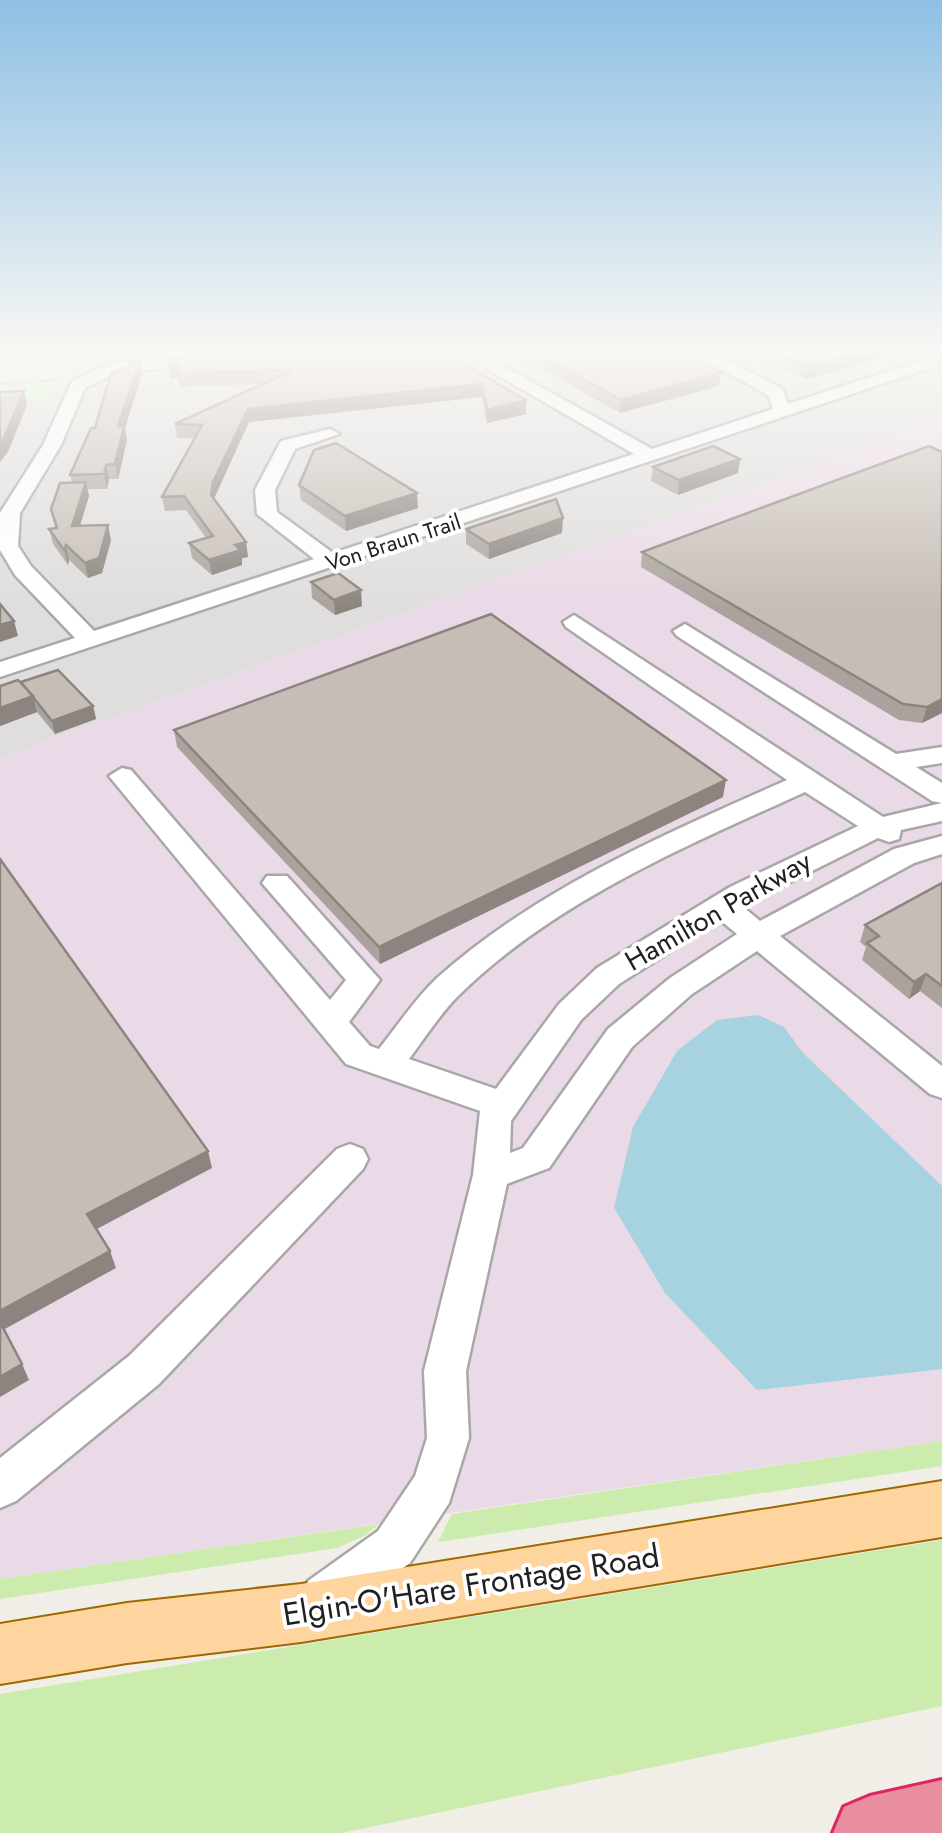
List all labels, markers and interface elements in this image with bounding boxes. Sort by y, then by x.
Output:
street label: Von Braun Trail [321,505,465,579]
street label: Hamilton Parkway [617,841,819,981]
street label: Elgin-O'Hare Frontage Road [279,1532,663,1638]

